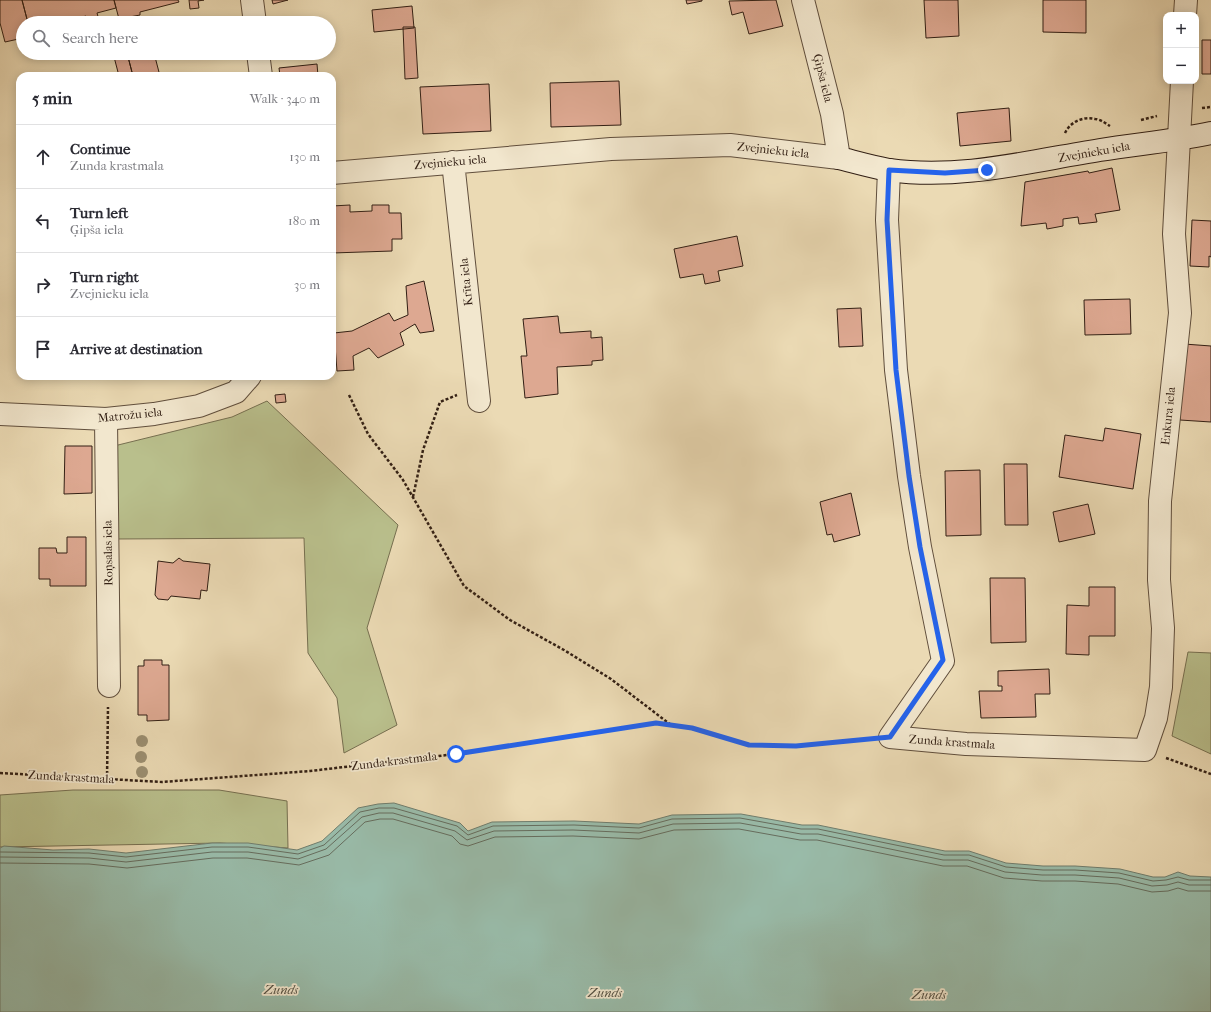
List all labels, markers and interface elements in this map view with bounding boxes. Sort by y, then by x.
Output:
map controls [1163,12,1199,84]
button: + [1163,12,1199,48]
search box [16,16,336,60]
icon: search [30,27,52,49]
text: Search here [62,29,138,47]
button: − [1163,48,1199,84]
street label: Ģipša iela [810,52,836,104]
text: 5 min [32,88,72,108]
text: Walk · 340 m [250,91,320,106]
street label: Zvejnieku iela [736,139,810,161]
street label: Zvejnieku iela [1057,139,1131,165]
text: Continue [70,140,130,158]
icon: ahead [32,146,54,168]
text: 130 m [289,149,320,164]
street label: Zvejnieku iela [413,152,487,172]
text: Zunda krastmala [70,158,164,173]
route end [978,161,996,179]
text: Turn left [70,204,128,222]
icon: left [32,210,54,232]
text: 180 m [288,213,320,228]
text: Ģipša iela [70,222,123,237]
street label: Krīta iela [456,257,475,307]
text: Turn right [70,268,139,286]
icon: right [32,274,54,296]
text: 30 m [294,277,320,292]
text: Zvejnieku iela [70,286,149,301]
icon: arrive [32,338,54,360]
text: Arrive at destination [70,340,202,358]
street label: Enkura iela [1158,386,1178,446]
street label: Matrožu iela [97,405,163,425]
street label: Roņsalas iela [100,520,116,586]
street label: Zunda krastmala [908,732,996,752]
route start [447,745,465,763]
street label: Zunda krastmala [350,749,438,773]
street label: Zunda krastmala [27,768,115,786]
water label: Zunds [263,982,299,997]
water label: Zunds [587,985,623,1000]
water label: Zunds [911,987,947,1002]

